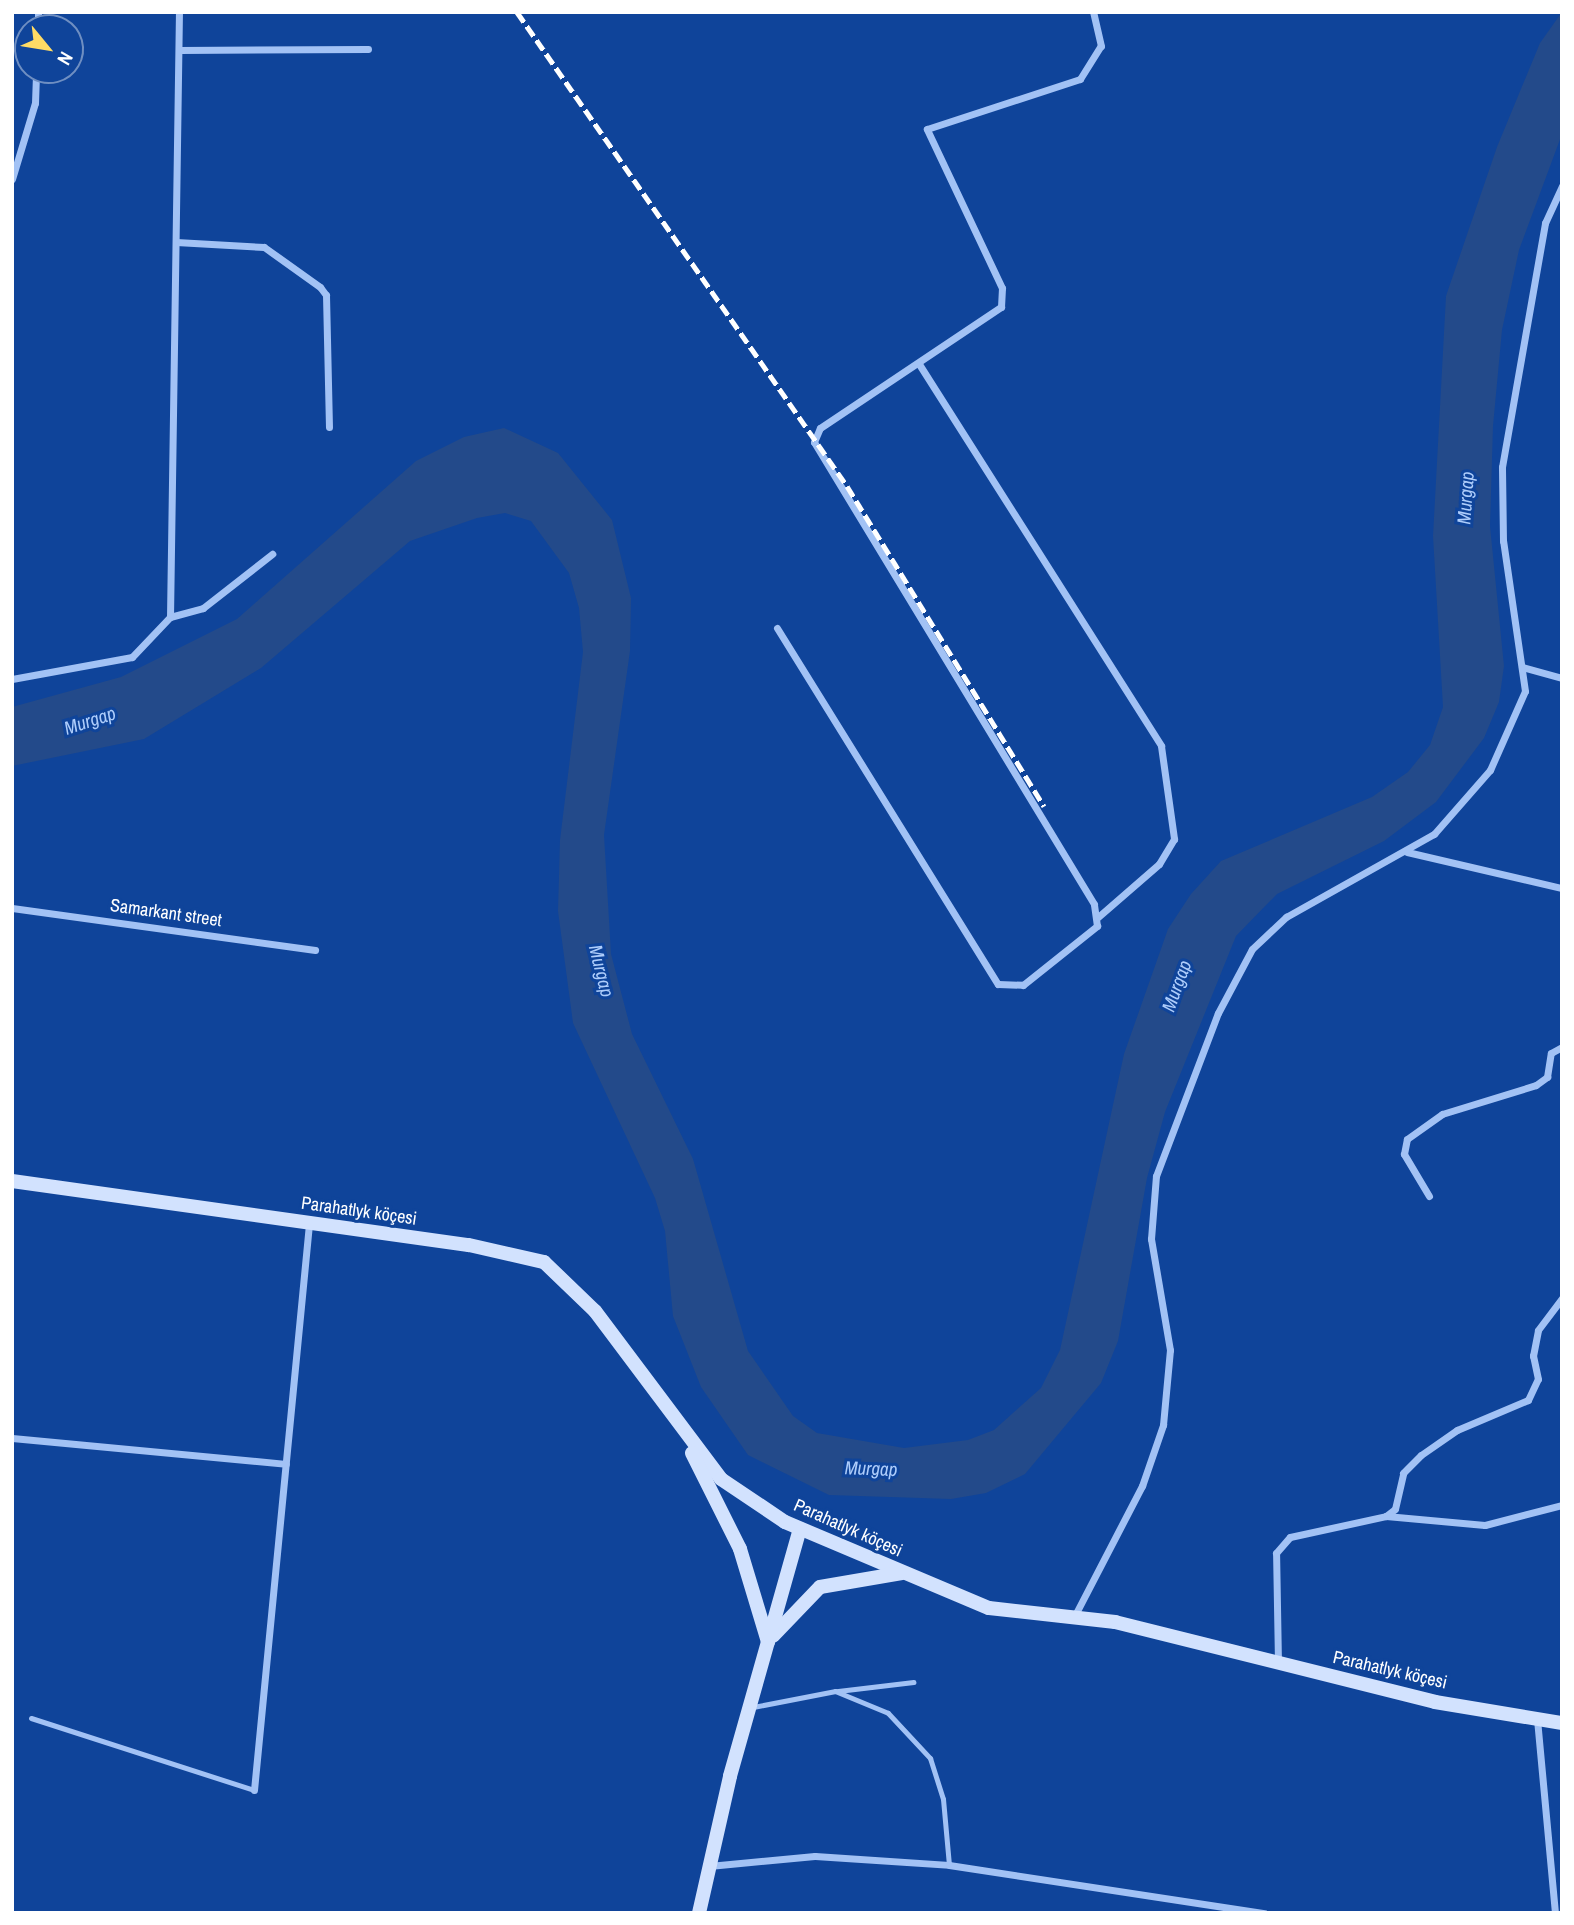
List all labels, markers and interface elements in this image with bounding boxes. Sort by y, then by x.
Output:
north arrow [14,14,84,84]
text: N [51,47,80,70]
water label: Murgap [1453,471,1479,525]
water label: Murgap [61,702,119,740]
street label: Samarkant street [109,894,223,932]
water label: Murgap [584,943,618,999]
water label: Murgap [1157,957,1197,1015]
street label: Parahatlyk köçesi [300,1192,418,1230]
water label: Murgap [844,1457,898,1481]
street label: Parahatlyk köçesi [790,1494,906,1562]
street label: Parahatlyk köçesi [1331,1646,1449,1694]

